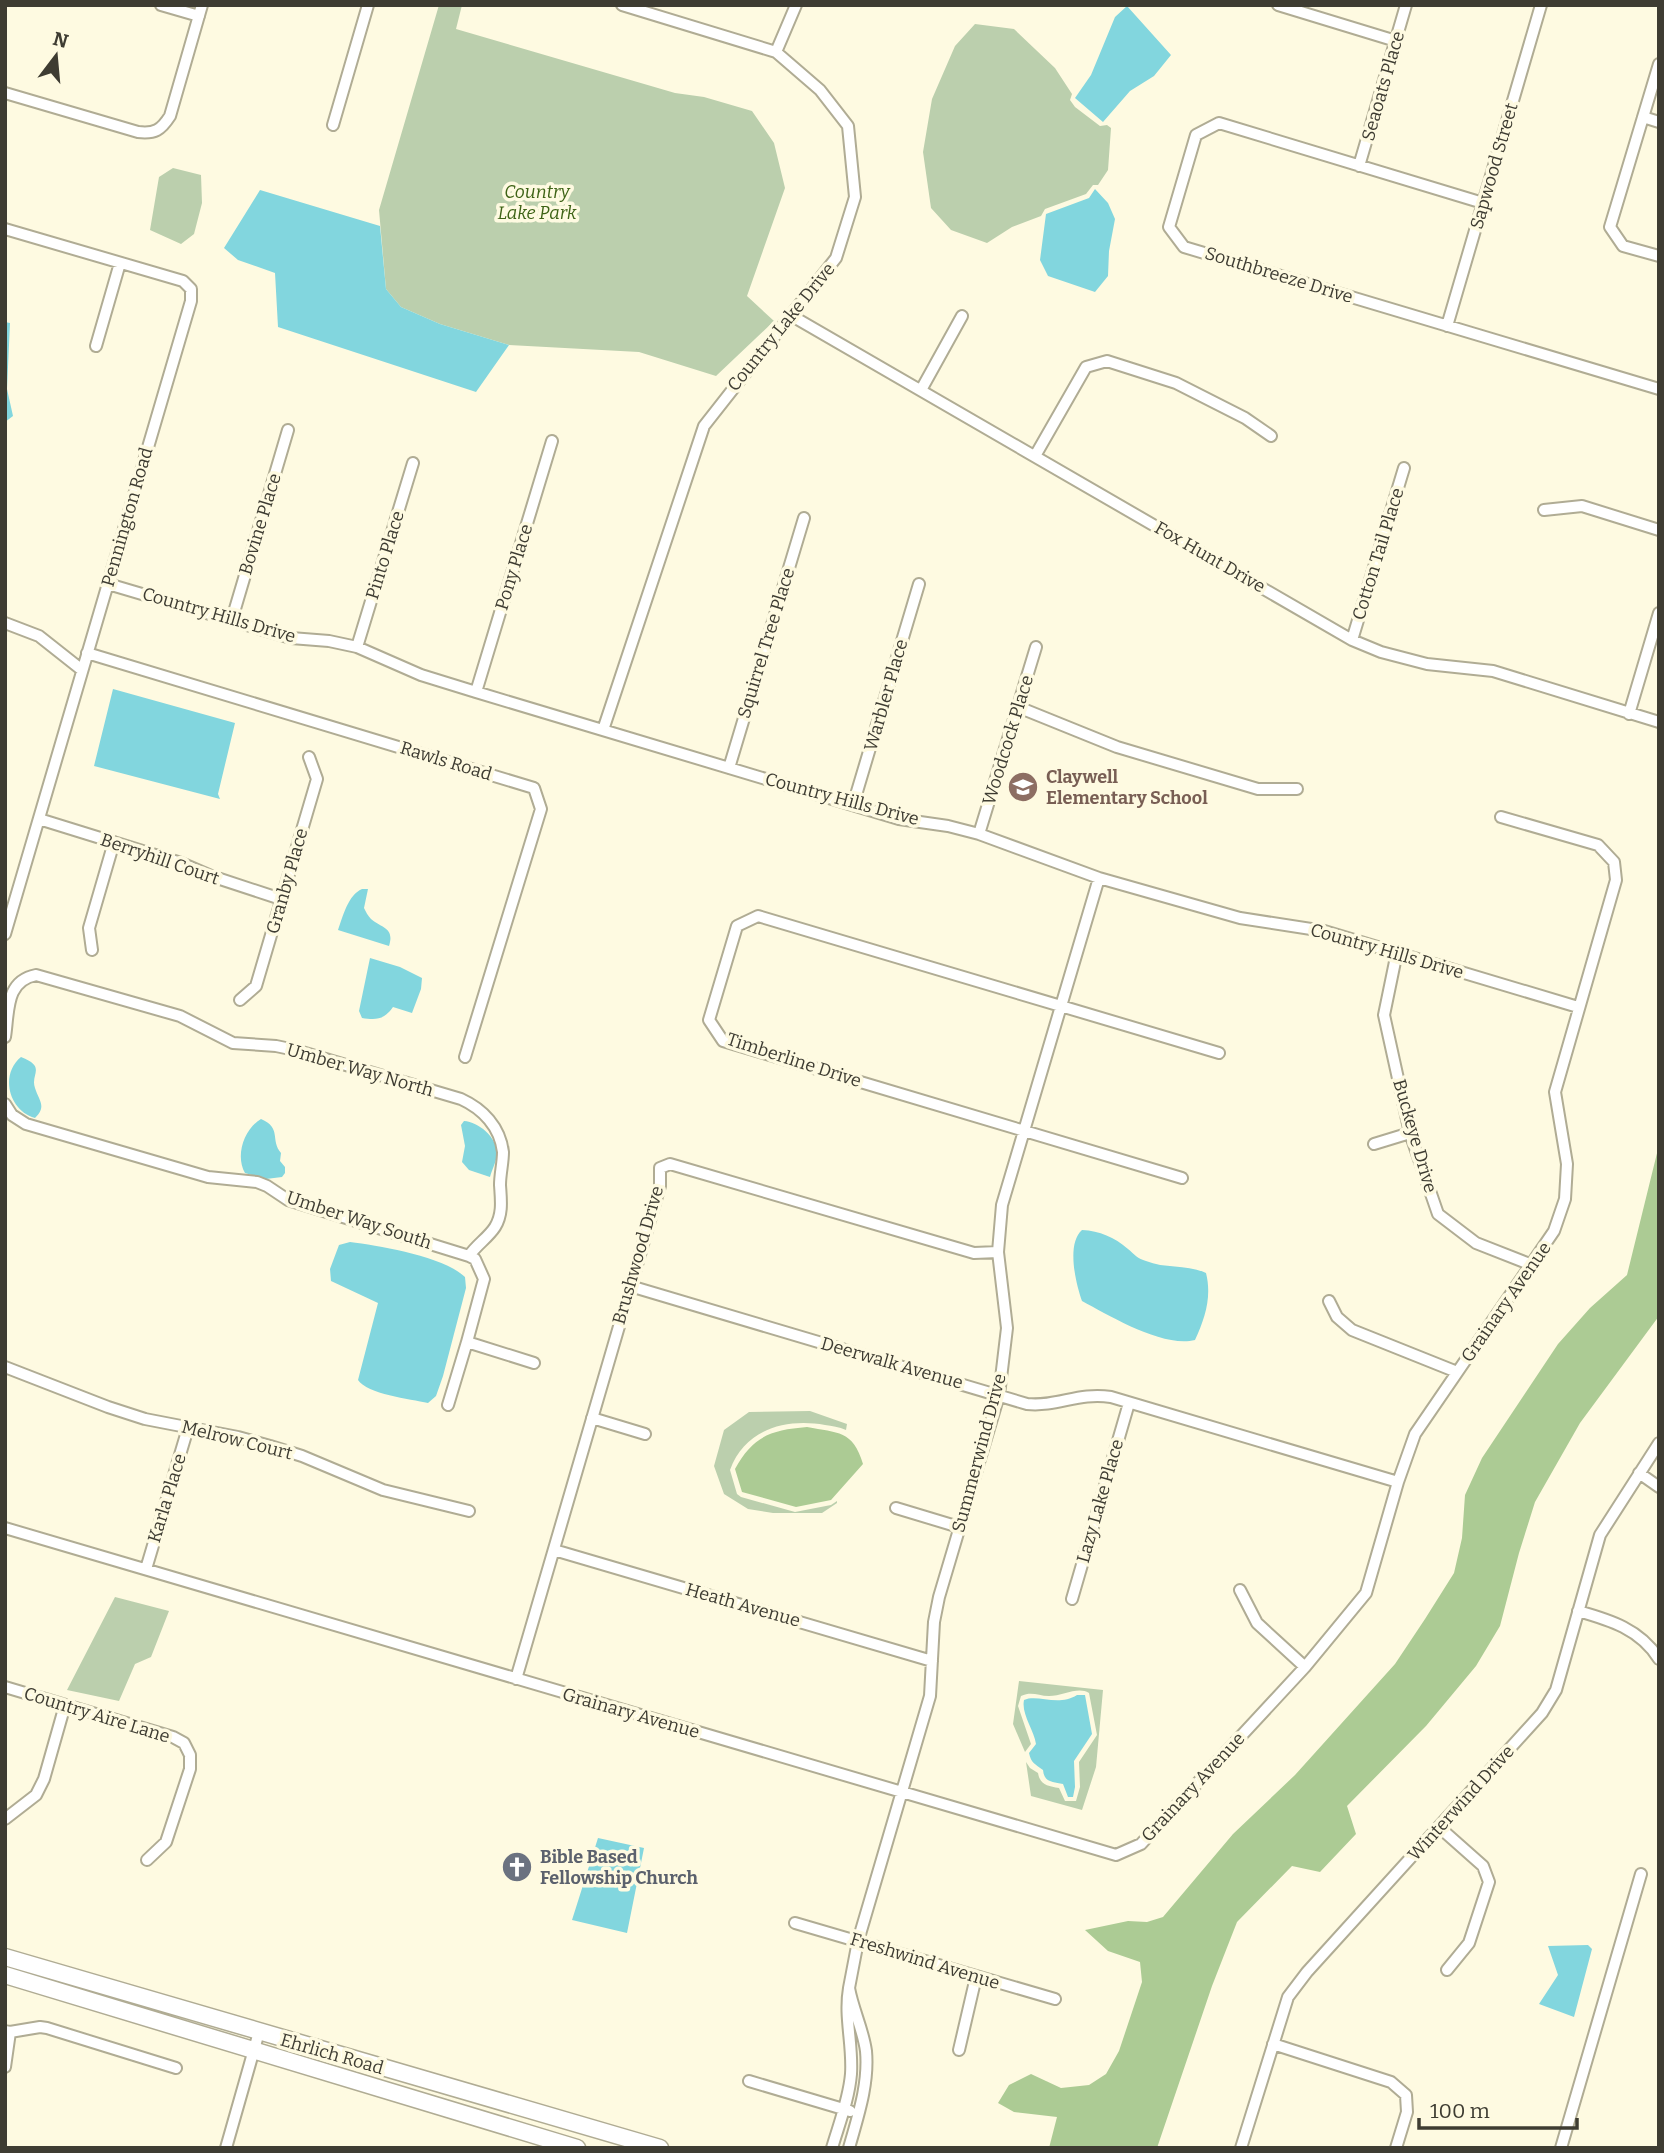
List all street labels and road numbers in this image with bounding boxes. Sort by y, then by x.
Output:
street label: Seaoats Place [1357,29,1409,143]
street label: Sapwood Street [1465,100,1523,232]
street label: Southbreeze Drive [1202,242,1356,308]
street label: Country Lake Drive [722,258,840,396]
street label: Pennington Road [97,445,157,589]
street label: Bovine Place [234,471,286,577]
street label: Cotton Tail Place [1347,485,1409,623]
street label: Pinto Place [361,508,409,602]
street label: Fox Hunt Drive [1151,516,1269,598]
street label: Pony Place [490,521,538,613]
street label: Squirrel Tree Place [733,565,799,721]
street label: Country Hills Drive [140,583,298,647]
street label: Warbler Place [860,636,912,754]
street label: Woodcock Place [978,672,1038,808]
street label: Rawls Road [397,737,495,785]
street label: Country Hills Drive [763,768,921,830]
street label: Granby Place [261,826,313,936]
street label: Berryhill Court [98,828,223,890]
street label: Country Hills Drive [1308,919,1466,983]
street label: Timberline Drive [724,1028,864,1092]
street label: Umber Way North [284,1039,436,1101]
street label: Buckeye Drive [1388,1077,1442,1195]
street label: Brushwood Drive [608,1183,668,1327]
street label: Umber Way South [284,1186,434,1254]
street label: Grainary Avenue [1456,1238,1556,1366]
street label: Deerwalk Avenue [818,1332,966,1394]
street label: Summerwind Drive [947,1371,1011,1535]
street label: Melrow Court [179,1416,295,1465]
street label: Lazy Lake Place [1072,1437,1128,1565]
street label: Karla Place [143,1451,191,1545]
street label: Heath Avenue [683,1578,803,1632]
street label: Country Aire Lane [21,1682,173,1748]
street label: Grainary Avenue [560,1683,702,1743]
street label: Grainary Avenue [1137,1728,1249,1846]
street label: Winterwind Drive [1403,1741,1519,1865]
street label: Freshwind Avenue [848,1928,1002,1994]
street label: Ehrlich Road [278,2029,387,2079]

